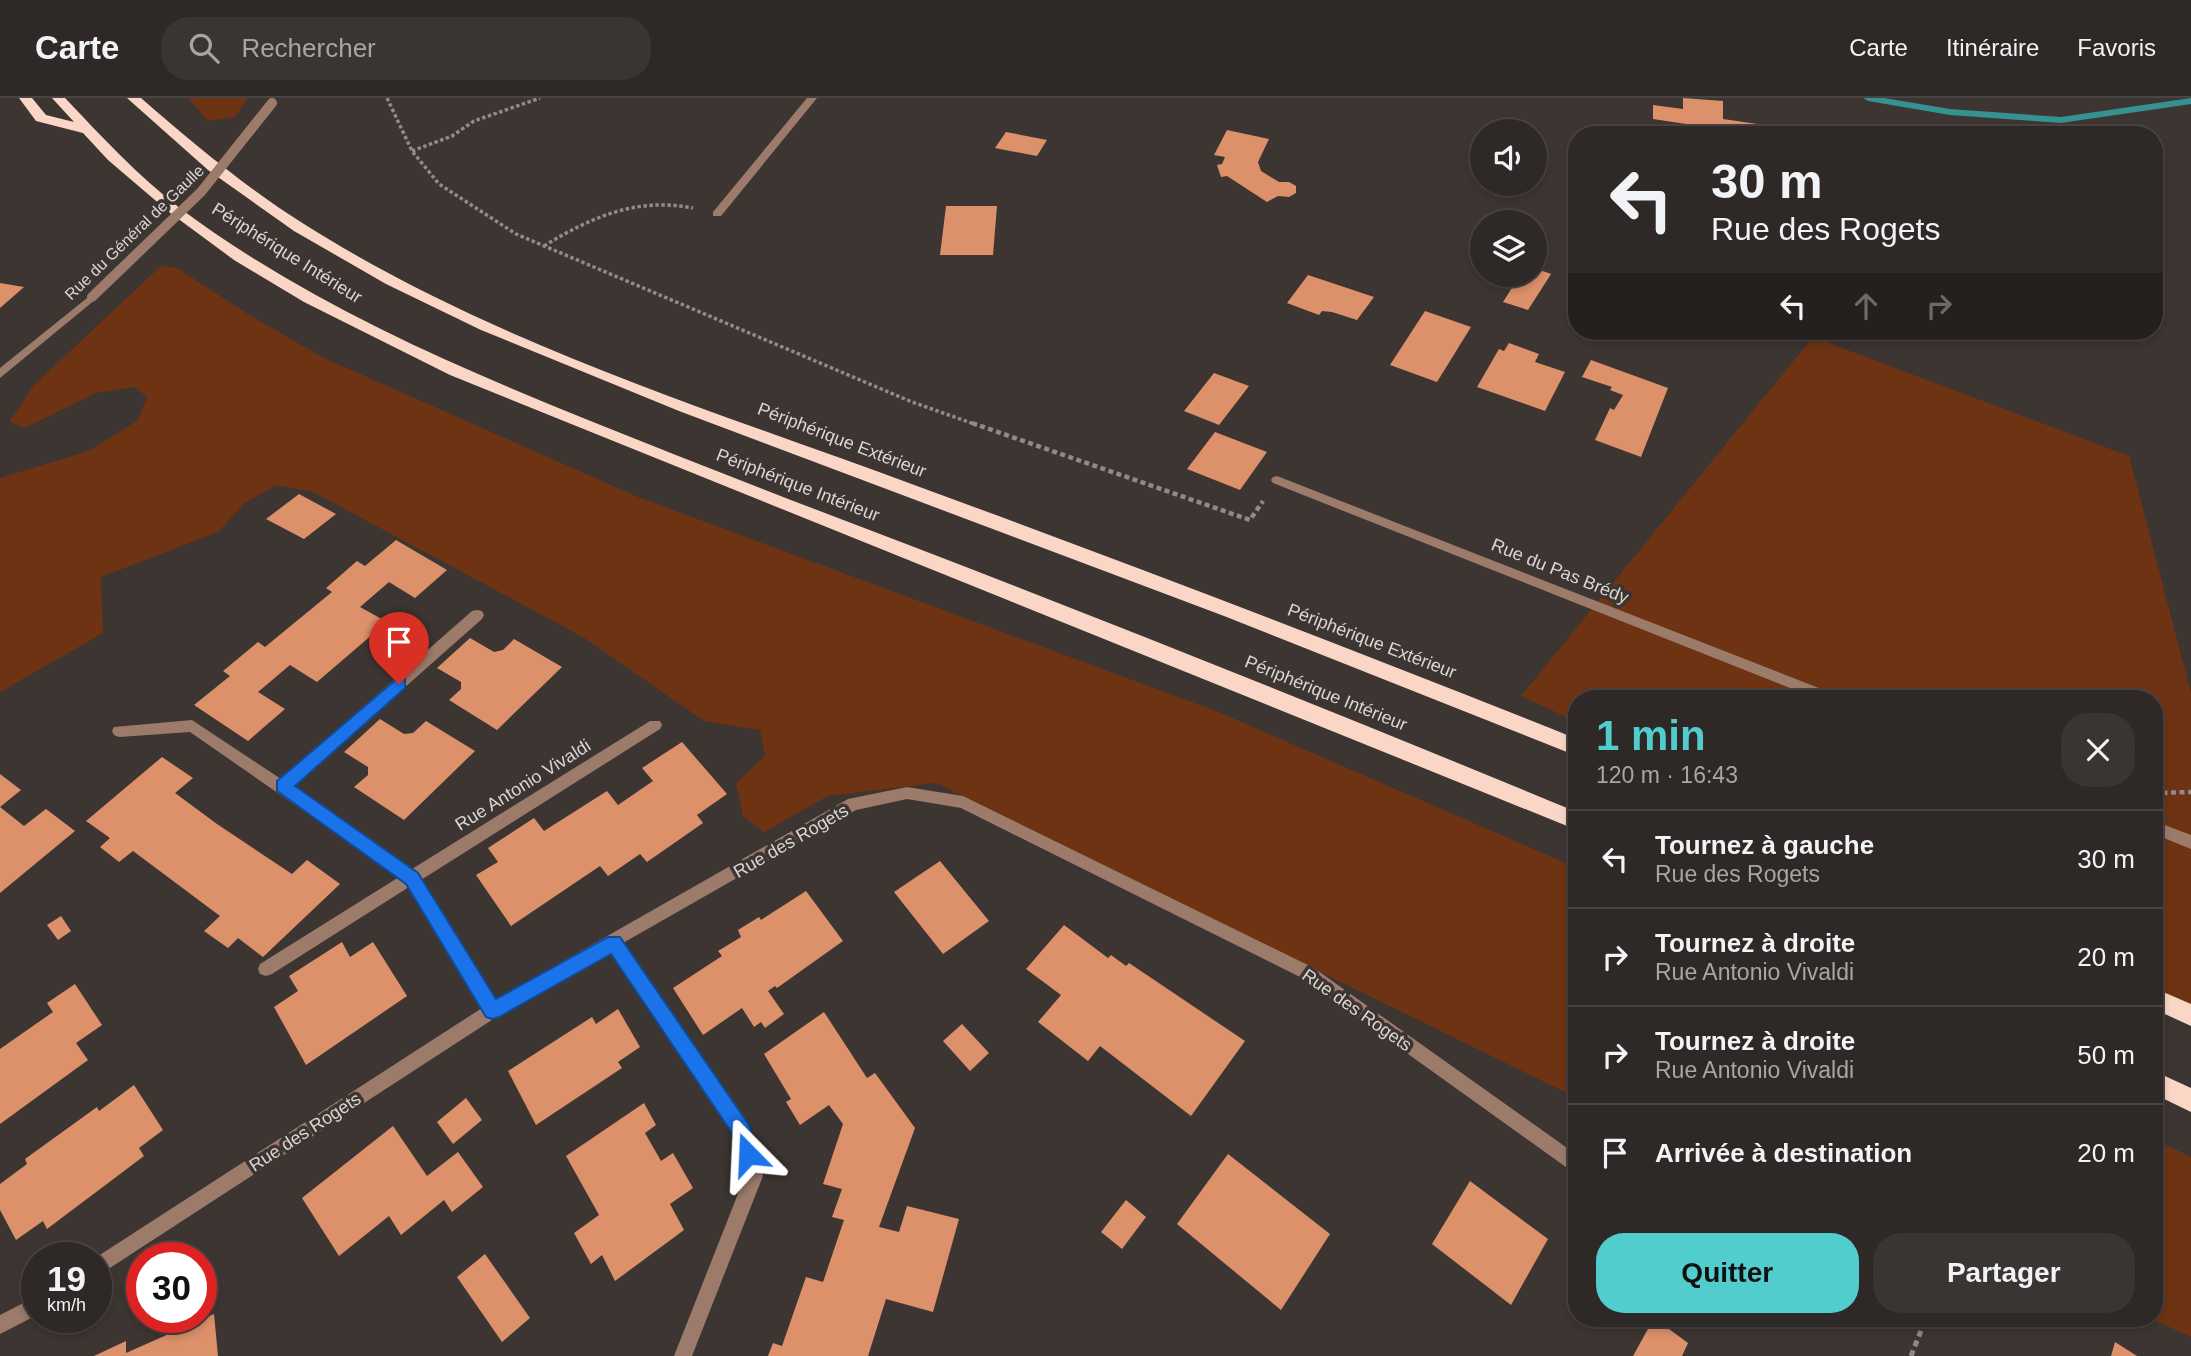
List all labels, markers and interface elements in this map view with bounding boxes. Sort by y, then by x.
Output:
search box [161,17,651,80]
text: Carte [35,29,119,66]
icon: search [185,29,223,67]
text: Rechercher [241,33,376,63]
text: Carte [1849,34,1908,61]
text: Itinéraire [1946,34,2039,61]
text: Favoris [2077,34,2156,61]
map controls [1470,119,1547,287]
button: sound [1470,119,1547,196]
icon: left [1596,154,1687,245]
text: 30 m [1711,154,1823,208]
street label: Rue du Général de Gaulle [62,162,207,303]
street label: Périphérique Intérieur [208,199,366,307]
button: layers [1470,210,1547,287]
text: Rue des Rogets [1711,211,1940,247]
icon: left [1774,287,1812,325]
icon: ahead [1847,287,1885,325]
icon: right [1920,287,1958,325]
street label: Périphérique Extérieur [755,399,929,481]
street label: Périphérique Intérieur [714,445,882,525]
street label: Rue du Pas Brédy [1489,534,1631,608]
street label: Périphérique Extérieur [1285,600,1459,682]
pin [369,612,429,684]
icon: arrive [380,623,418,661]
street label: Périphérique Intérieur [1242,651,1410,735]
text: 1 min [1596,712,1706,759]
button: close [2061,713,2135,787]
street label: Rue Antonio Vivaldi [452,735,594,835]
text: 120 m · 16:43 [1596,762,1738,788]
street label: Rue des Rogets [730,800,852,882]
text: Tournez à gauche [1655,830,1874,860]
icon: left [1596,840,1634,878]
text: 30 m [2077,844,2135,874]
text: Rue des Rogets [1655,861,1820,887]
text: Tournez à droite [1655,928,1855,958]
icon: right [1596,938,1634,976]
text: 20 m [2077,942,2135,972]
text: Rue Antonio Vivaldi [1655,959,1854,985]
street label: Rue des Rogets [1298,965,1416,1055]
text: Tournez à droite [1655,1026,1855,1056]
icon: right [1596,1036,1634,1074]
text: 50 m [2077,1040,2135,1070]
text: Rue Antonio Vivaldi [1655,1057,1854,1083]
street label: Rue des Rogets [245,1088,365,1176]
position arrow [711,1117,785,1191]
icon: arrive [1596,1134,1634,1172]
text: Arrivée à destination [1655,1138,1912,1168]
text: 20 m [2077,1138,2135,1168]
button: Quitter [1596,1233,1859,1313]
button: Partager [1873,1233,2135,1313]
speed limit sign: 30 [126,1242,217,1333]
text: 19 [47,1259,86,1298]
text: km/h [47,1295,86,1315]

